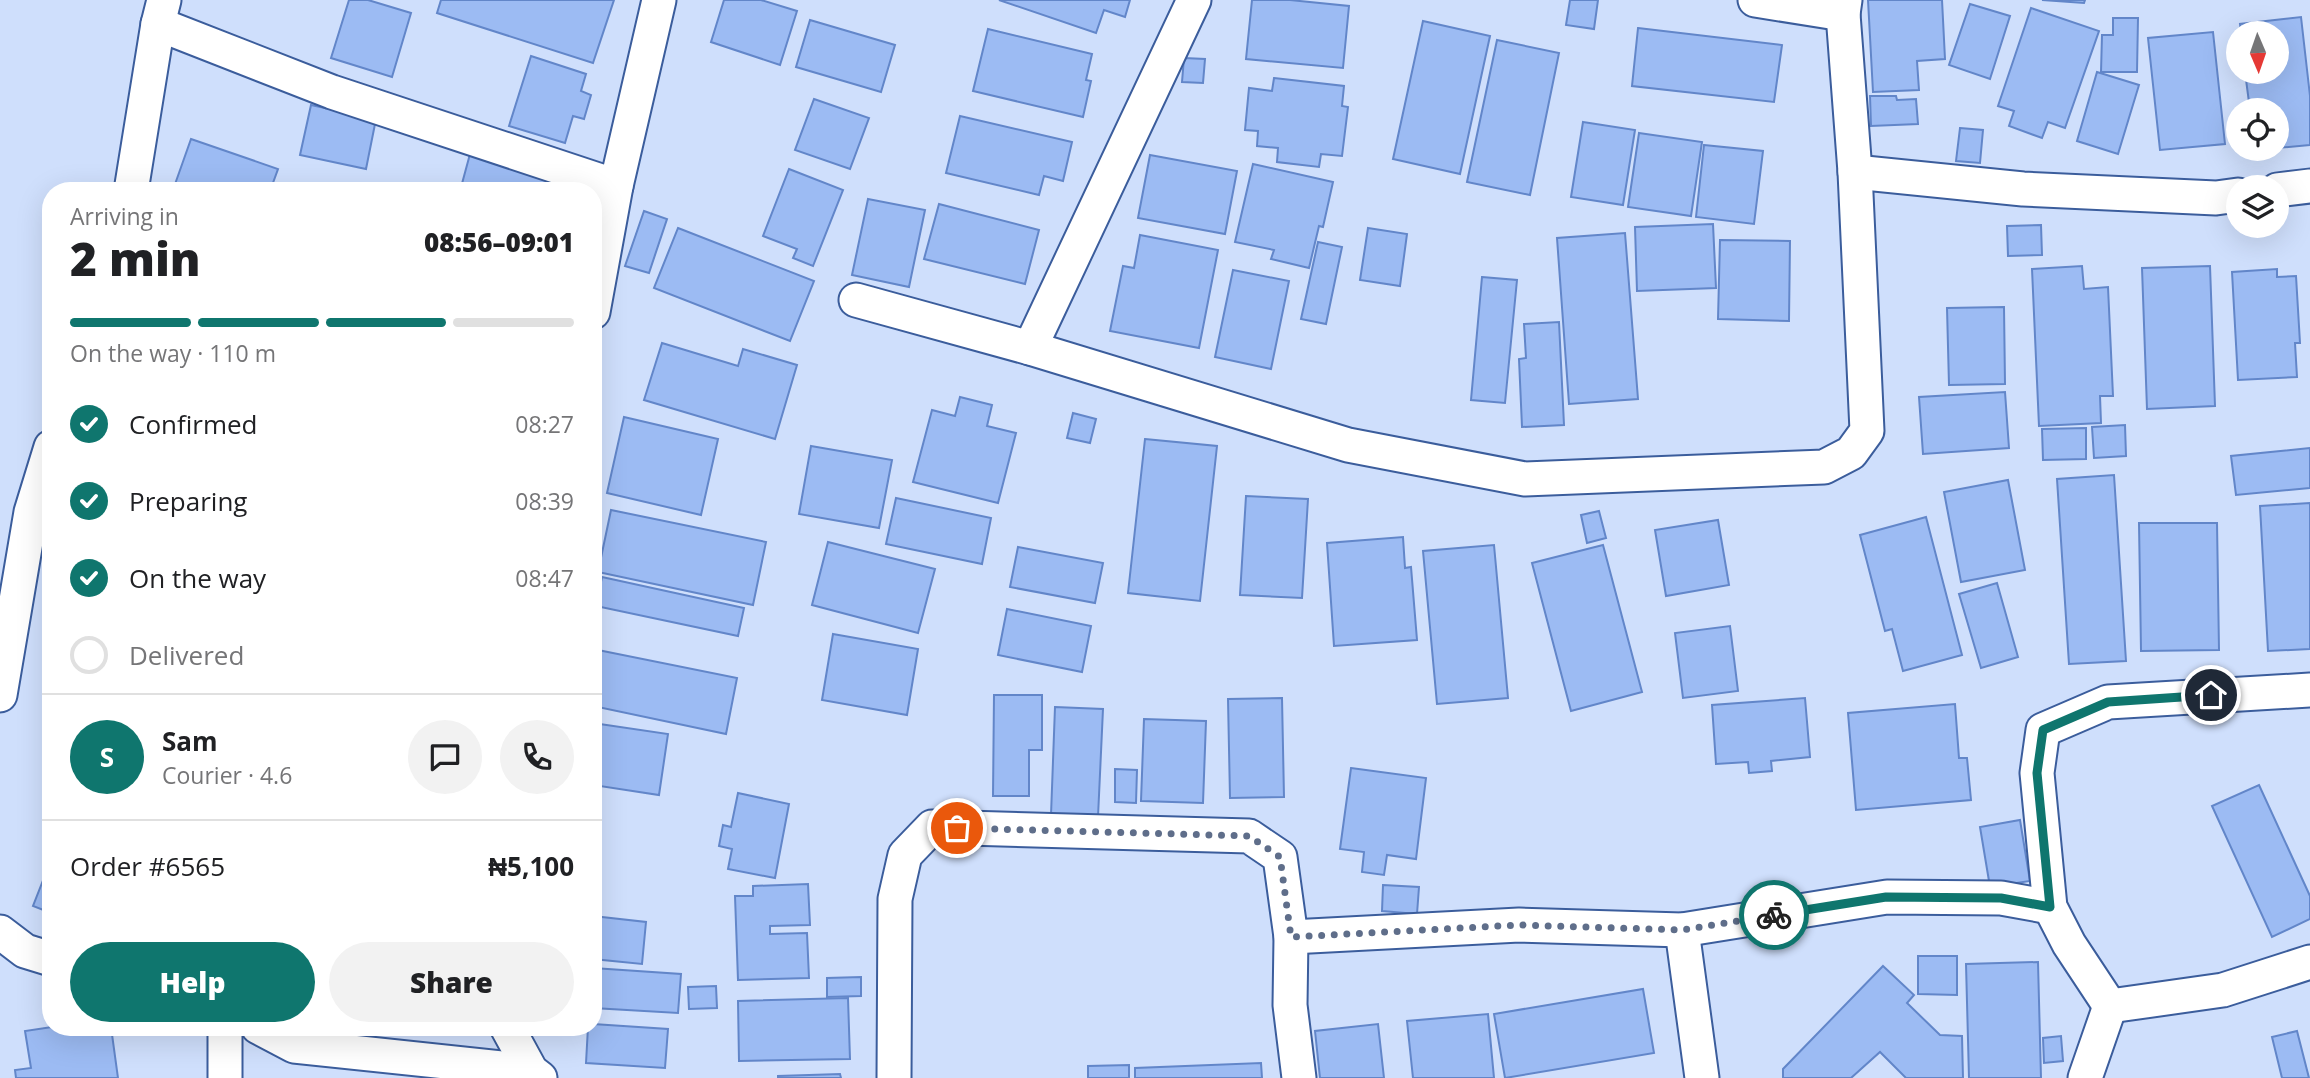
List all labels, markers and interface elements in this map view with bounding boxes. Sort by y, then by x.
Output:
north arrow [2226,21,2289,84]
map controls [2226,21,2289,238]
button: locate [2226,98,2289,161]
button: layers [2226,175,2289,238]
text: Arriving in [70,200,179,232]
text: 08:56–09:01 [424,224,574,260]
text: 2 min [70,227,201,289]
text: On the way · 110 m [70,337,276,369]
icon: check [70,405,108,443]
text: Confirmed [129,406,257,442]
text: 08:27 [515,408,574,440]
icon: check [70,482,108,520]
text: Preparing [129,483,247,519]
text: 08:39 [515,485,574,517]
icon: check [70,559,108,597]
text: On the way [129,560,266,596]
text: 08:47 [515,562,574,594]
text: Delivered [129,637,244,673]
pin [2181,665,2241,725]
icon: home [2192,676,2230,714]
button: chat [408,720,482,794]
button: phone [500,720,574,794]
text: Sam [162,723,218,759]
text: S [100,739,114,775]
text: Courier · 4.6 [162,759,292,791]
pin [927,798,987,858]
icon: bag [938,809,976,847]
text: Order #6565 [70,848,225,884]
text: ₦5,100 [488,848,574,884]
courier [1739,880,1809,950]
icon: bike [1755,896,1793,934]
button: Help [70,942,315,1022]
button: Share [329,942,574,1022]

